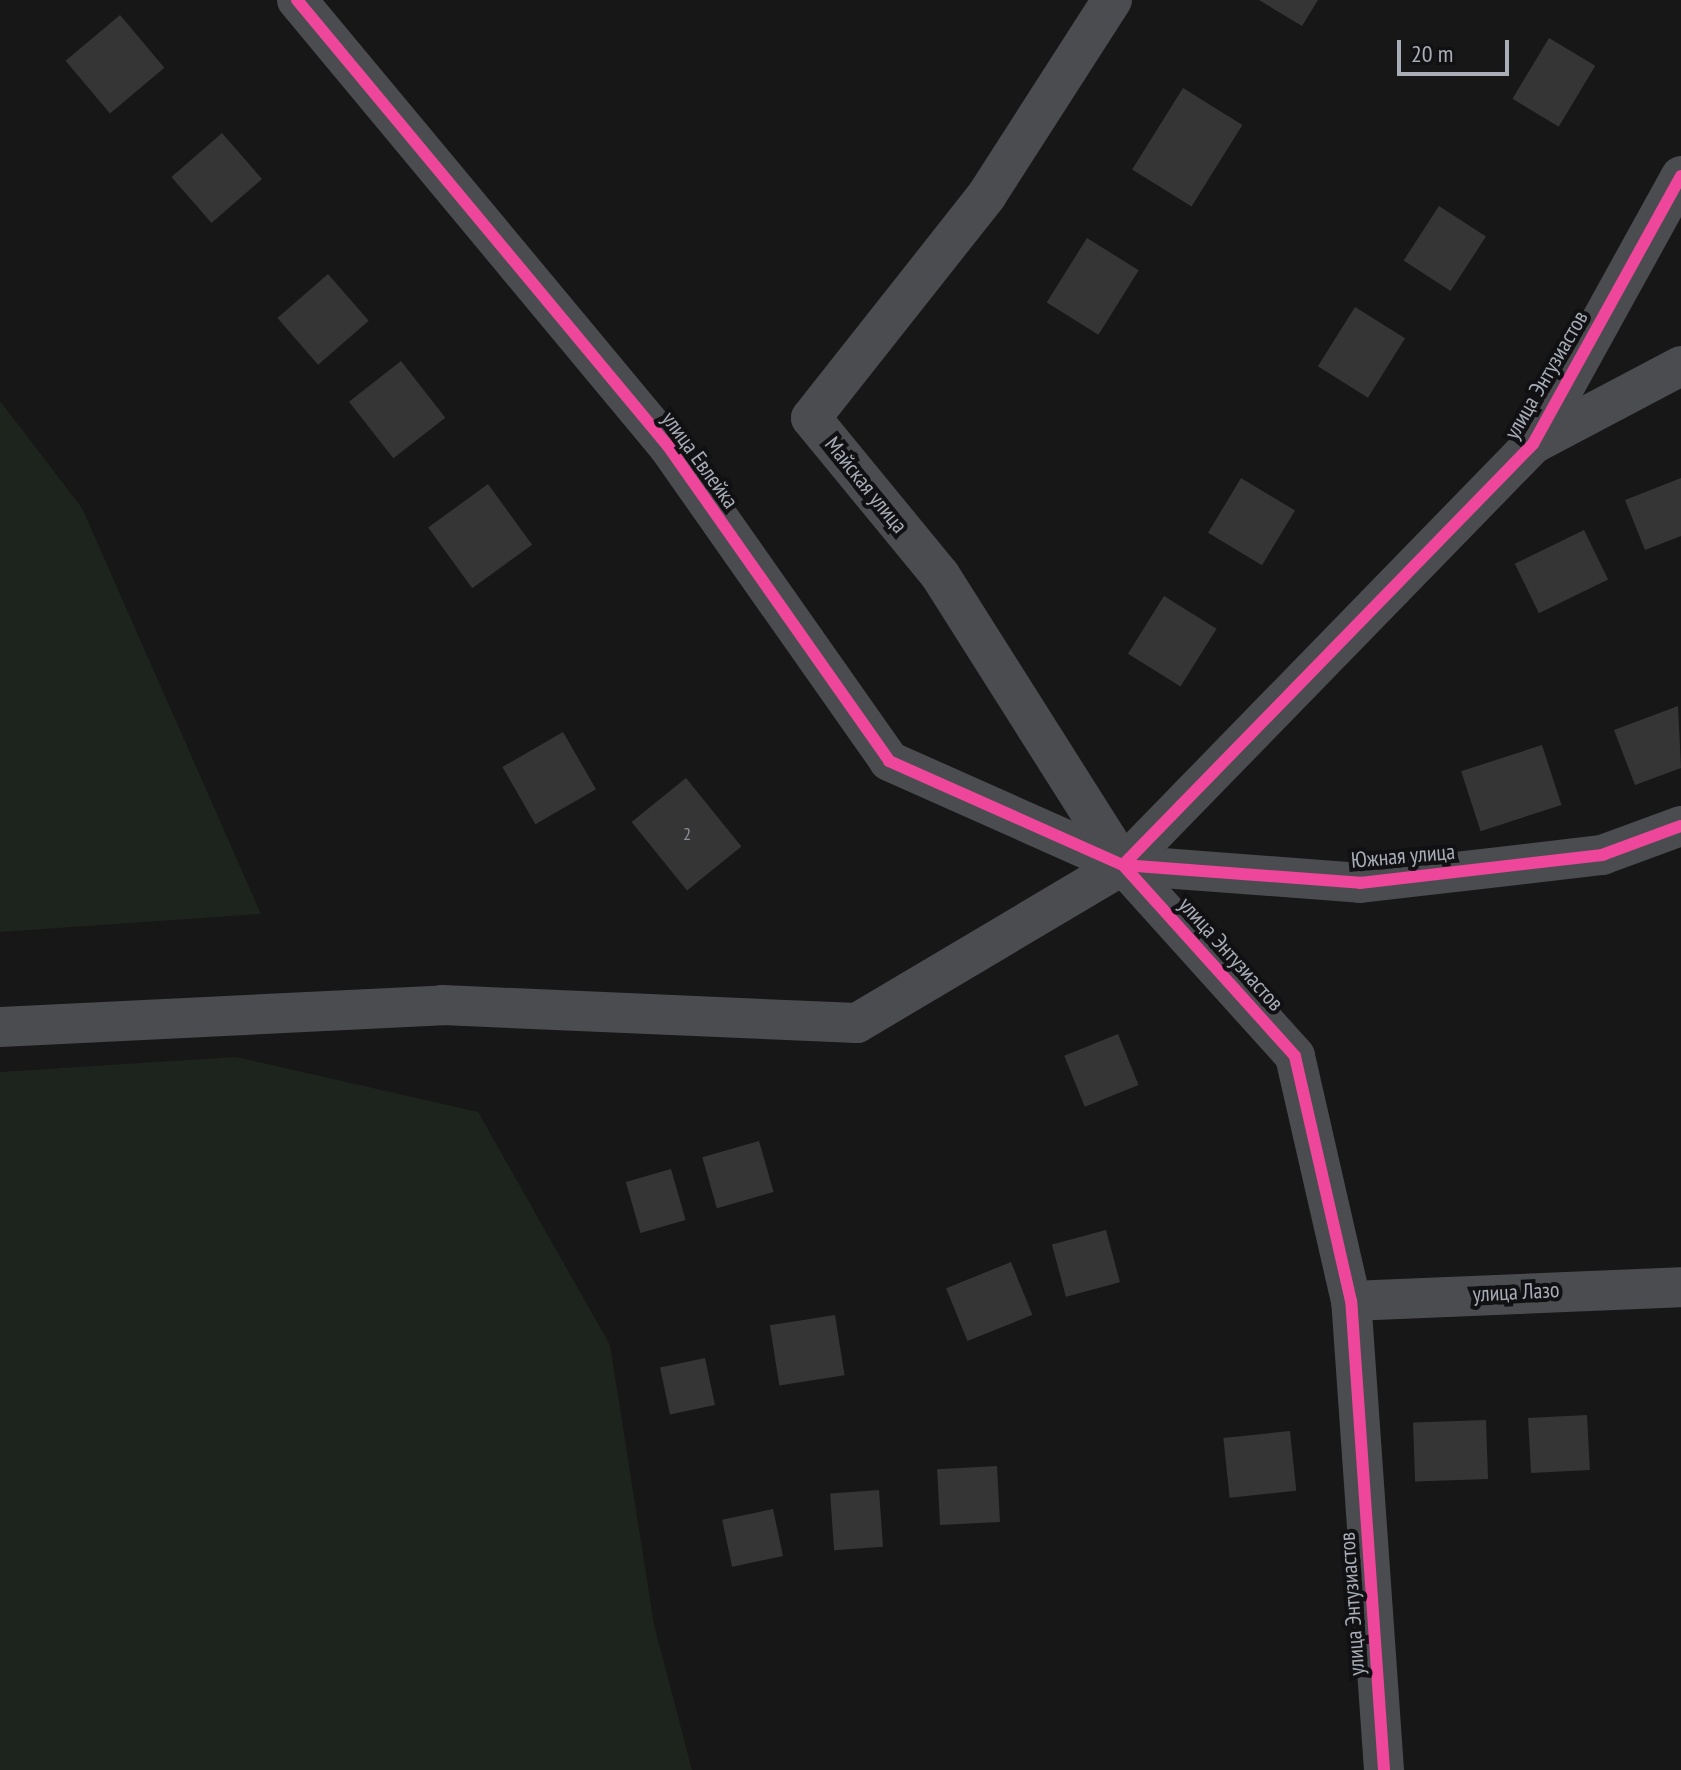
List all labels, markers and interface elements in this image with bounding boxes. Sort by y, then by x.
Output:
scale bar [1401,24,1513,74]
text: 20 m [1411,38,1453,69]
street label: улица Энтузиастов [1499,306,1593,444]
street label: улица Евлейка [656,406,744,514]
street label: Майская улица [819,432,913,538]
house number: 2 [683,823,691,845]
street label: Южная улица [1350,838,1456,874]
street label: улица Энтузиастов [1173,892,1289,1016]
street label: улица Лазо [1472,1277,1560,1307]
street label: улица Энтузиастов [1334,1531,1370,1677]

